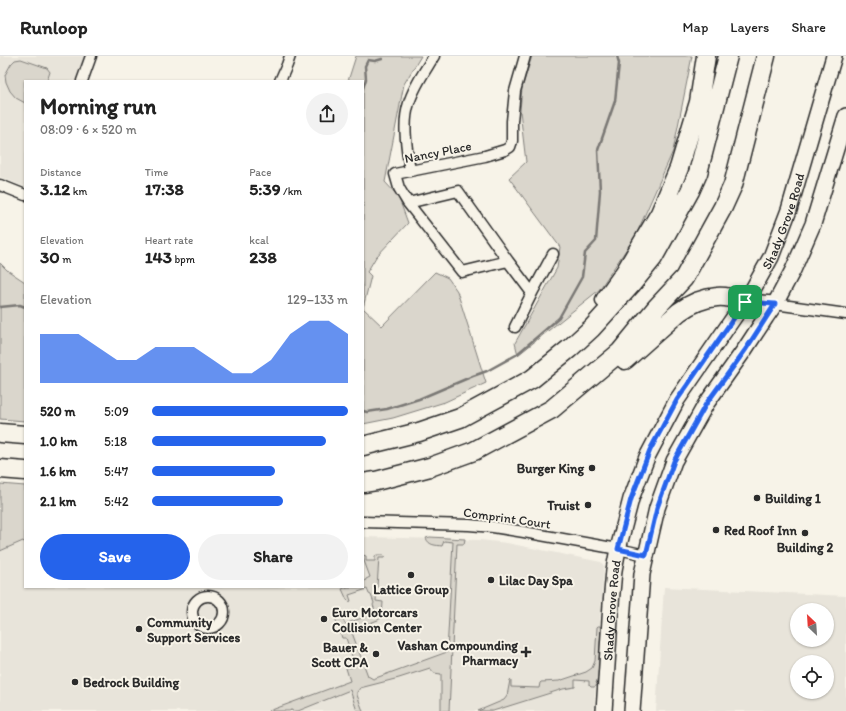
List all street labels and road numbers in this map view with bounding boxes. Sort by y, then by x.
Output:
street label: Nancy Place [403,138,473,166]
street label: Shady Grove Road [758,171,807,272]
street label: Comprint Court [462,504,552,532]
street label: Shady Grove Road [600,558,623,661]

